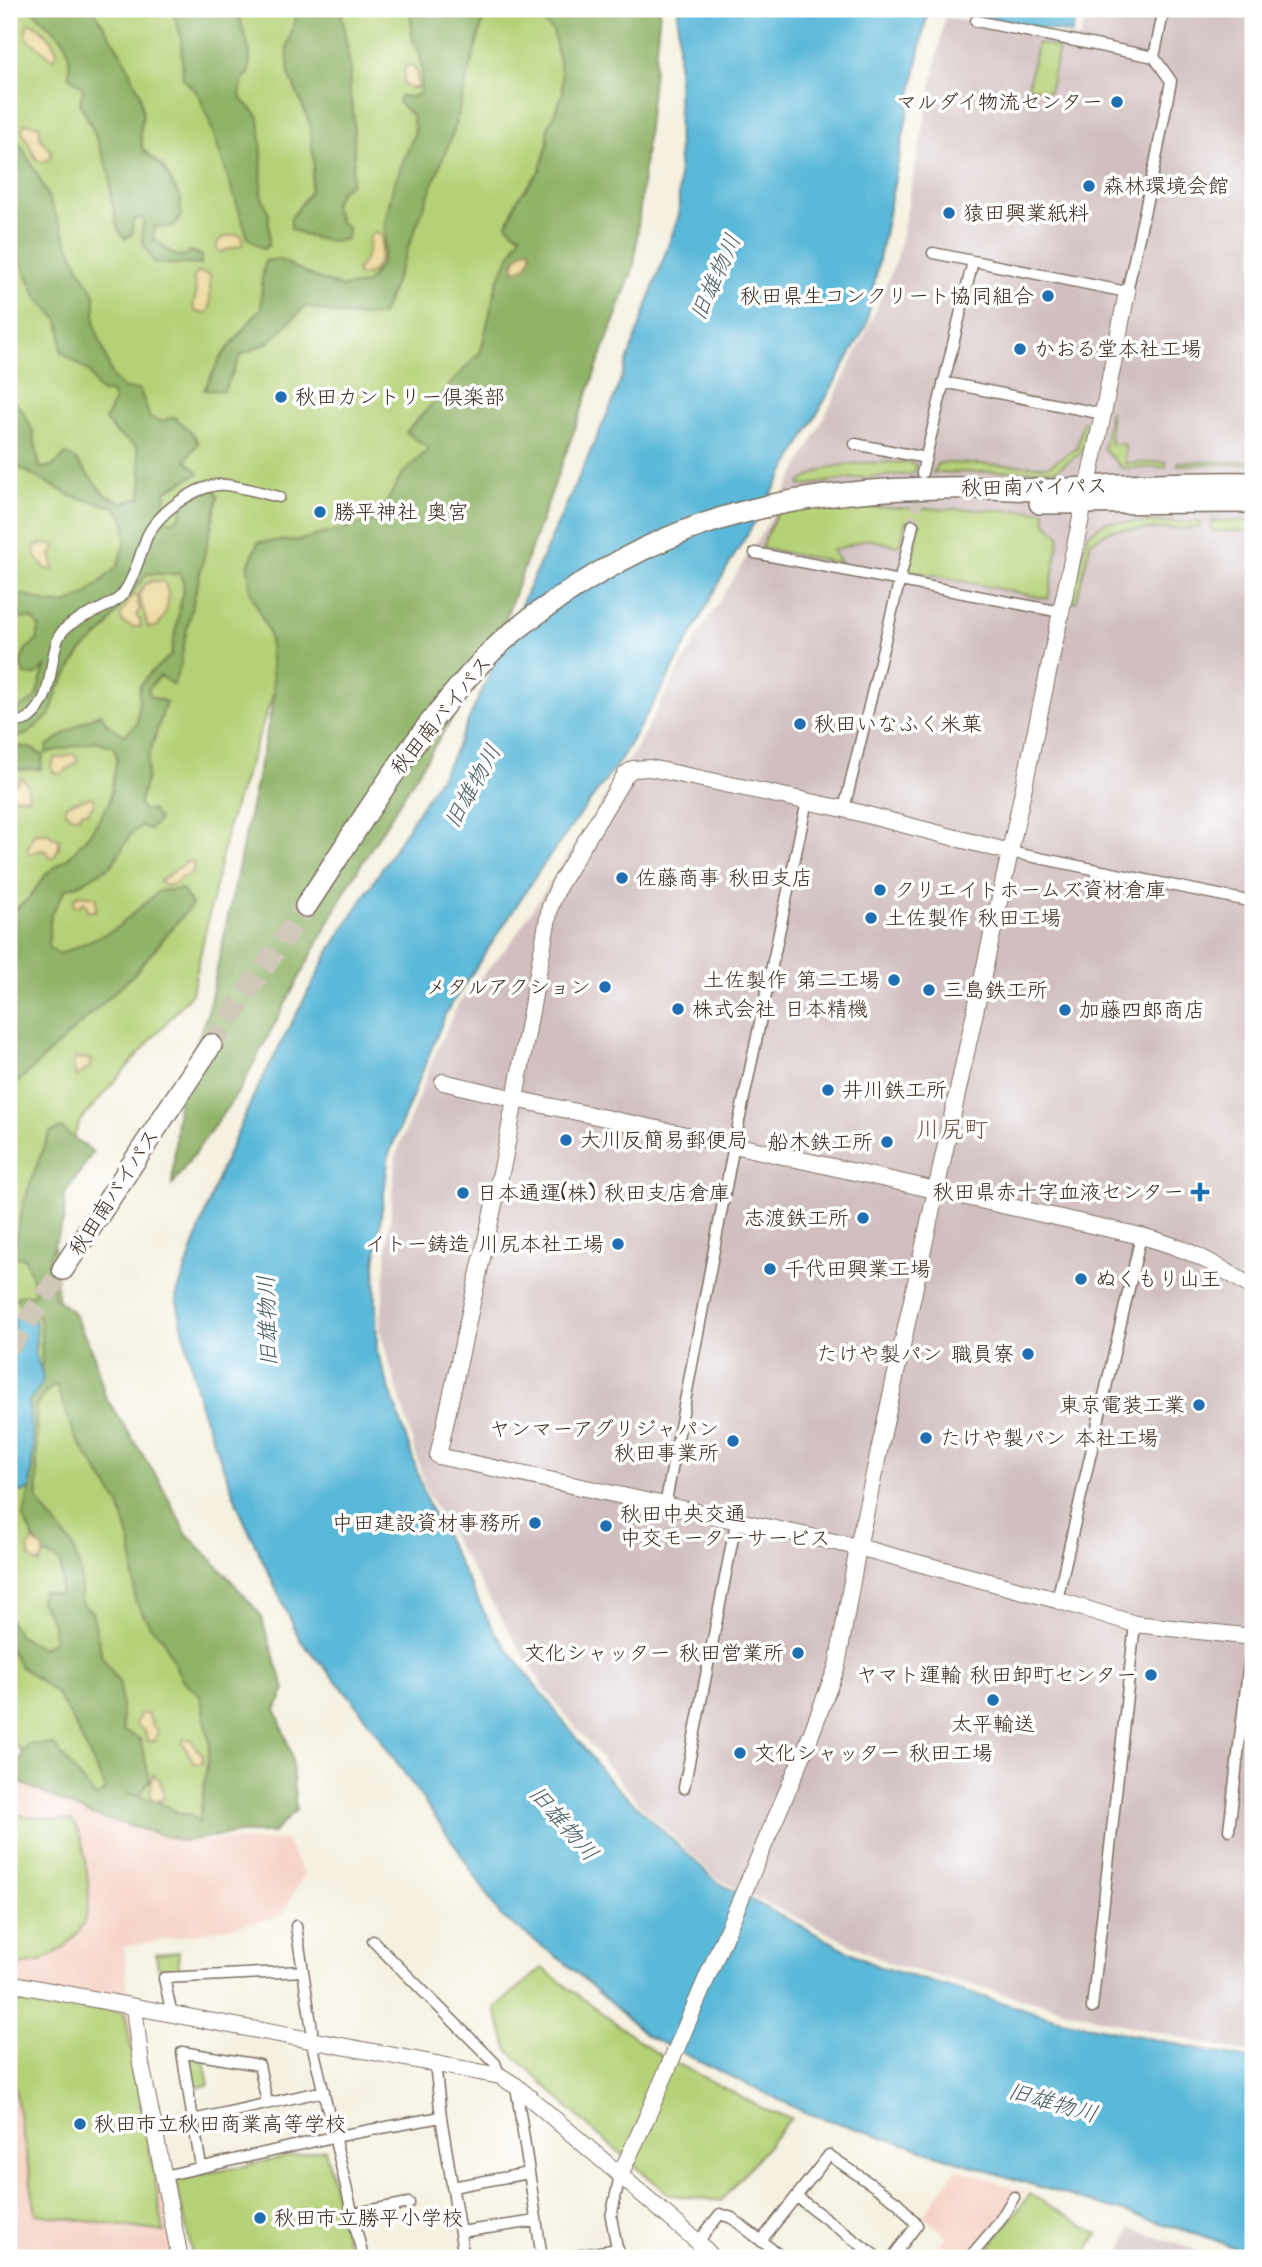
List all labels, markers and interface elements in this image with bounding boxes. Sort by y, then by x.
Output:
place label: マルダイ物流センター [896,88,1103,117]
marker: マルダイ物流センター [1109,94,1125,110]
place label: 森林環境会館 [1103,172,1229,201]
marker: 森林環境会館 [1081,178,1097,194]
place label: 猿田興業紙料 [963,199,1089,228]
marker: 猿田興業紙料 [941,205,957,221]
water label: 旧雄物川 [683,229,749,326]
place label: 秋田県生コンクリート協同組合 [740,282,1034,311]
marker: 秋田県生コンクリート協同組合 [1040,288,1056,304]
place label: かおる堂本社工場 [1034,335,1202,364]
marker: かおる堂本社工場 [1012,341,1028,357]
place label: 秋田カントリー倶楽部 [295,383,505,412]
marker: 秋田カントリー倶楽部 [273,389,289,405]
street label: 秋田南バイパス [960,472,1108,503]
place label: 勝平神社 奥宮 [334,498,468,527]
marker: 勝平神社 奥宮 [312,504,328,520]
street label: 秋田南バイパス [384,649,499,781]
place label: 秋田いなふく米菓 [814,710,982,739]
marker: 秋田いなふく米菓 [792,716,808,732]
water label: 旧雄物川 [437,738,509,834]
place label: 佐藤商事 秋田支店 [636,864,812,893]
marker: 佐藤商事 秋田支店 [614,870,630,886]
place label: クリエイトホームズ資材倉庫 [894,876,1166,905]
marker: クリエイトホームズ資材倉庫 [872,882,888,898]
place label: 土佐製作 秋田工場 [885,904,1061,933]
marker: 土佐製作 秋田工場 [863,910,879,926]
place label: 土佐製作 第二工場 [704,966,880,995]
marker: 土佐製作 第二工場 [886,972,902,988]
place label: メタルアクション [426,973,591,1002]
place label: 三島鉄工所 [943,976,1048,1005]
marker: メタルアクション [597,979,613,995]
marker: 三島鉄工所 [921,982,937,998]
place label: 株式会社 日本精機 [692,995,868,1024]
place label: 加藤四郎商店 [1079,996,1205,1025]
marker: 株式会社 日本精機 [670,1001,686,1017]
marker: 加藤四郎商店 [1057,1002,1073,1018]
place label: 井川鉄工所 [842,1076,947,1105]
marker: 井川鉄工所 [820,1082,836,1098]
district label: 川尻町 [916,1113,988,1147]
street label: 秋田南バイパス [62,1123,167,1262]
place label: 大川反簡易郵便局 [580,1126,748,1155]
place label: 船木鉄工所 [768,1128,873,1157]
marker: 大川反簡易郵便局 [558,1132,574,1148]
marker: 船木鉄工所 [879,1134,895,1150]
place label: 秋田県赤十字血液センター [933,1178,1184,1207]
place label: 日本通運(株) 秋田支店倉庫 [477,1179,730,1208]
marker: 秋田県赤十字血液センター [1190,1182,1210,1202]
marker: 日本通運(株) 秋田支店倉庫 [455,1185,471,1201]
place label: 志渡鉄工所 [744,1204,849,1233]
marker: 志渡鉄工所 [855,1210,871,1226]
place label: イトー鋳造 川尻本社工場 [365,1230,604,1259]
marker: イトー鋳造 川尻本社工場 [610,1236,626,1252]
place label: 千代田興業工場 [784,1255,931,1284]
marker: 千代田興業工場 [762,1261,778,1277]
place label: ぬくもり山王 [1095,1265,1221,1294]
marker: ぬくもり山王 [1073,1271,1089,1287]
water label: 旧雄物川 [250,1274,286,1367]
place label: たけや製パン 職員寮 [817,1340,1014,1369]
marker: たけや製パン 職員寮 [1020,1346,1036,1362]
place label: 東京電装工業 [1059,1391,1185,1420]
marker: 東京電装工業 [1191,1397,1207,1413]
place label: ヤンマーアグリジャパン 秋田事業所 [489,1415,719,1468]
place label: たけや製パン 本社工場 [940,1424,1158,1453]
marker: たけや製パン 本社工場 [918,1430,934,1446]
marker: ヤンマーアグリジャパン 秋田事業所 [725,1433,741,1449]
place label: 秋田中央交通 中交モーターサービス [620,1500,830,1553]
place label: 中田建設資材事務所 [332,1509,521,1538]
marker: 中田建設資材事務所 [527,1515,543,1531]
marker: 秋田中央交通 中交モーターサービス [598,1518,614,1534]
place label: 文化シャッター 秋田営業所 [524,1639,784,1668]
marker: 文化シャッター 秋田営業所 [790,1645,806,1661]
place label: ヤマト運輸 秋田卸町センター [856,1661,1137,1690]
marker: ヤマト運輸 秋田卸町センター [1143,1667,1159,1683]
marker: 太平輸送 [985,1692,1001,1708]
place label: 太平輸送 [951,1710,1035,1739]
place label: 文化シャッター 秋田工場 [754,1739,993,1768]
marker: 文化シャッター 秋田工場 [732,1745,748,1761]
water label: 旧雄物川 [521,1778,605,1869]
water label: 旧雄物川 [1004,2075,1101,2131]
place label: 秋田市立秋田商業高等学校 [94,2110,346,2139]
marker: 秋田市立秋田商業高等学校 [72,2116,88,2132]
place label: 秋田市立勝平小学校 [274,2204,463,2233]
marker: 秋田市立勝平小学校 [252,2210,268,2226]

